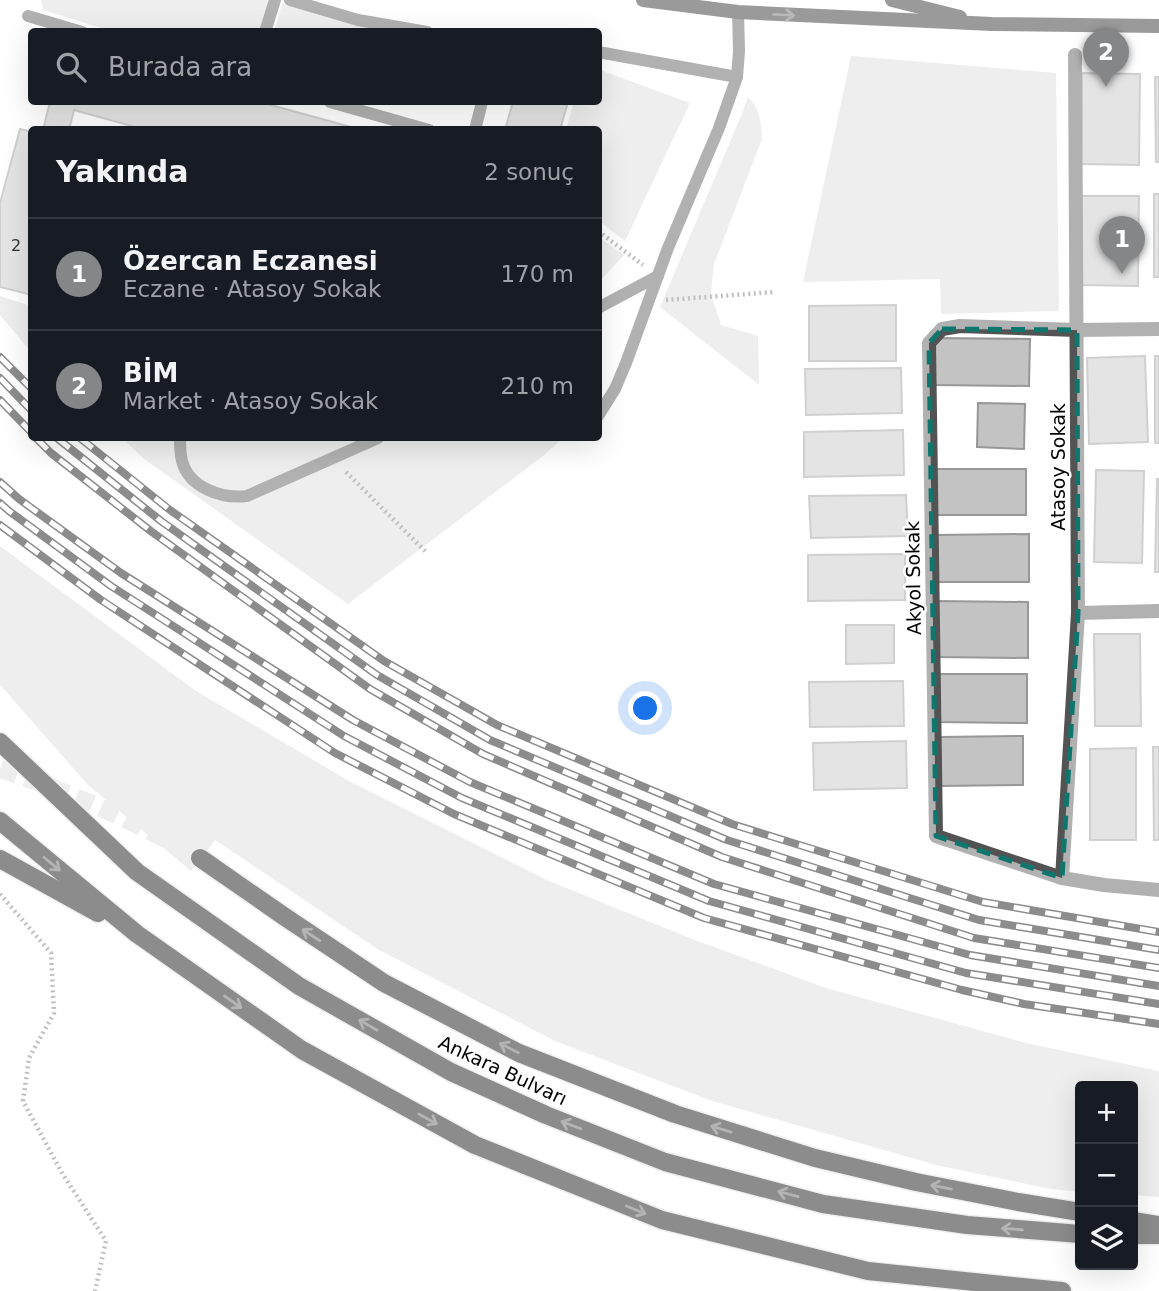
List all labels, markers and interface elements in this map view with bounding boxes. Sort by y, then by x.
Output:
one-way arrow [772,8,795,21]
search box [28,28,602,105]
pin: 2 [1083,29,1129,87]
icon: search [52,48,90,86]
text: Burada ara [108,52,252,82]
text: Yakında [56,154,189,189]
text: 2 sonuç [484,159,574,185]
pin: 1 [1099,216,1145,274]
house number: 2 [11,236,21,255]
text: Özercan Eczanesi [123,246,378,276]
text: 1 [71,261,87,287]
text: 170 m [500,261,574,287]
text: Eczane · Atasoy Sokak [123,276,381,302]
text: BİM [123,358,178,388]
text: 2 [71,373,87,399]
text: 210 m [500,373,574,399]
text: Market · Atasoy Sokak [123,388,378,414]
street label: Atasoy Sokak [1047,403,1069,531]
street label: Akyol Sokak [901,521,925,635]
your location [628,691,662,725]
one-way arrow [43,856,61,872]
one-way arrow [302,928,322,942]
one-way arrow [223,995,242,1009]
one-way arrow [358,1018,378,1032]
street label: Ankara Bulvarı [435,1031,571,1109]
one-way arrow [499,1040,520,1054]
map controls [1075,1081,1138,1270]
button: + [1075,1081,1138,1144]
one-way arrow [417,1113,438,1126]
one-way arrow [561,1118,583,1130]
one-way arrow [710,1122,732,1135]
button: − [1075,1144,1138,1207]
one-way arrow [930,1180,953,1193]
one-way arrow [777,1187,799,1200]
one-way arrow [625,1204,647,1217]
button: layers [1075,1207,1138,1270]
one-way arrow [1001,1222,1024,1235]

